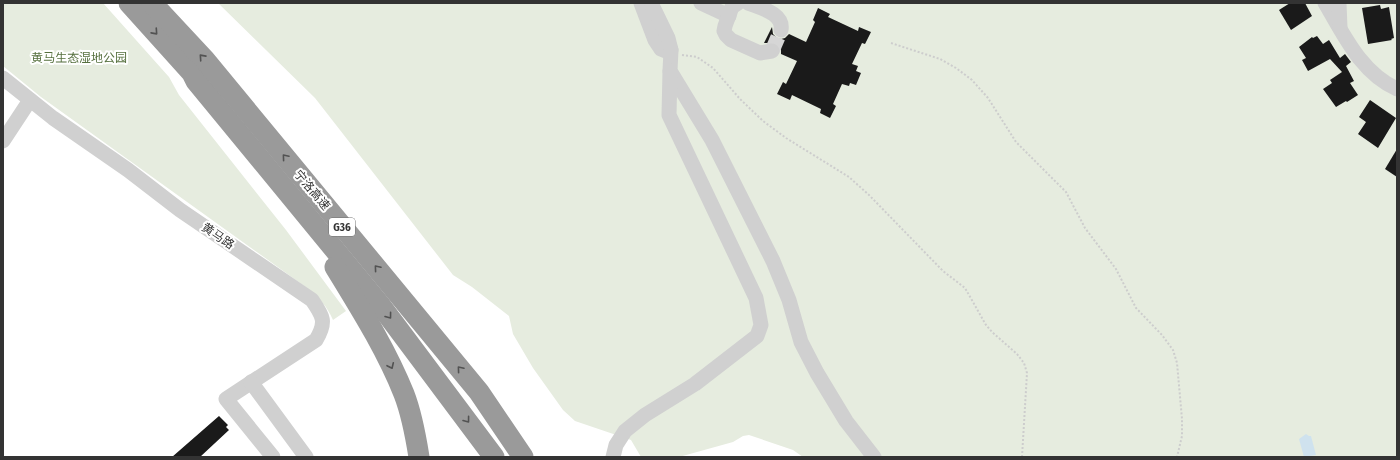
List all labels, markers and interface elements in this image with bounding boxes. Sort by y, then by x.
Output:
one-way arrow [150,27,158,35]
park label: 黄马生态湿地公园 [31,51,127,65]
one-way arrow [200,55,207,62]
one-way arrow [283,155,290,162]
street label: 宁洛高速 [291,167,333,213]
road number: G36 [329,218,355,236]
street label: 黄马路 [199,220,237,252]
one-way arrow [374,266,381,273]
one-way arrow [384,311,391,318]
one-way arrow [386,362,394,370]
one-way arrow [457,366,464,373]
one-way arrow [462,415,469,422]

